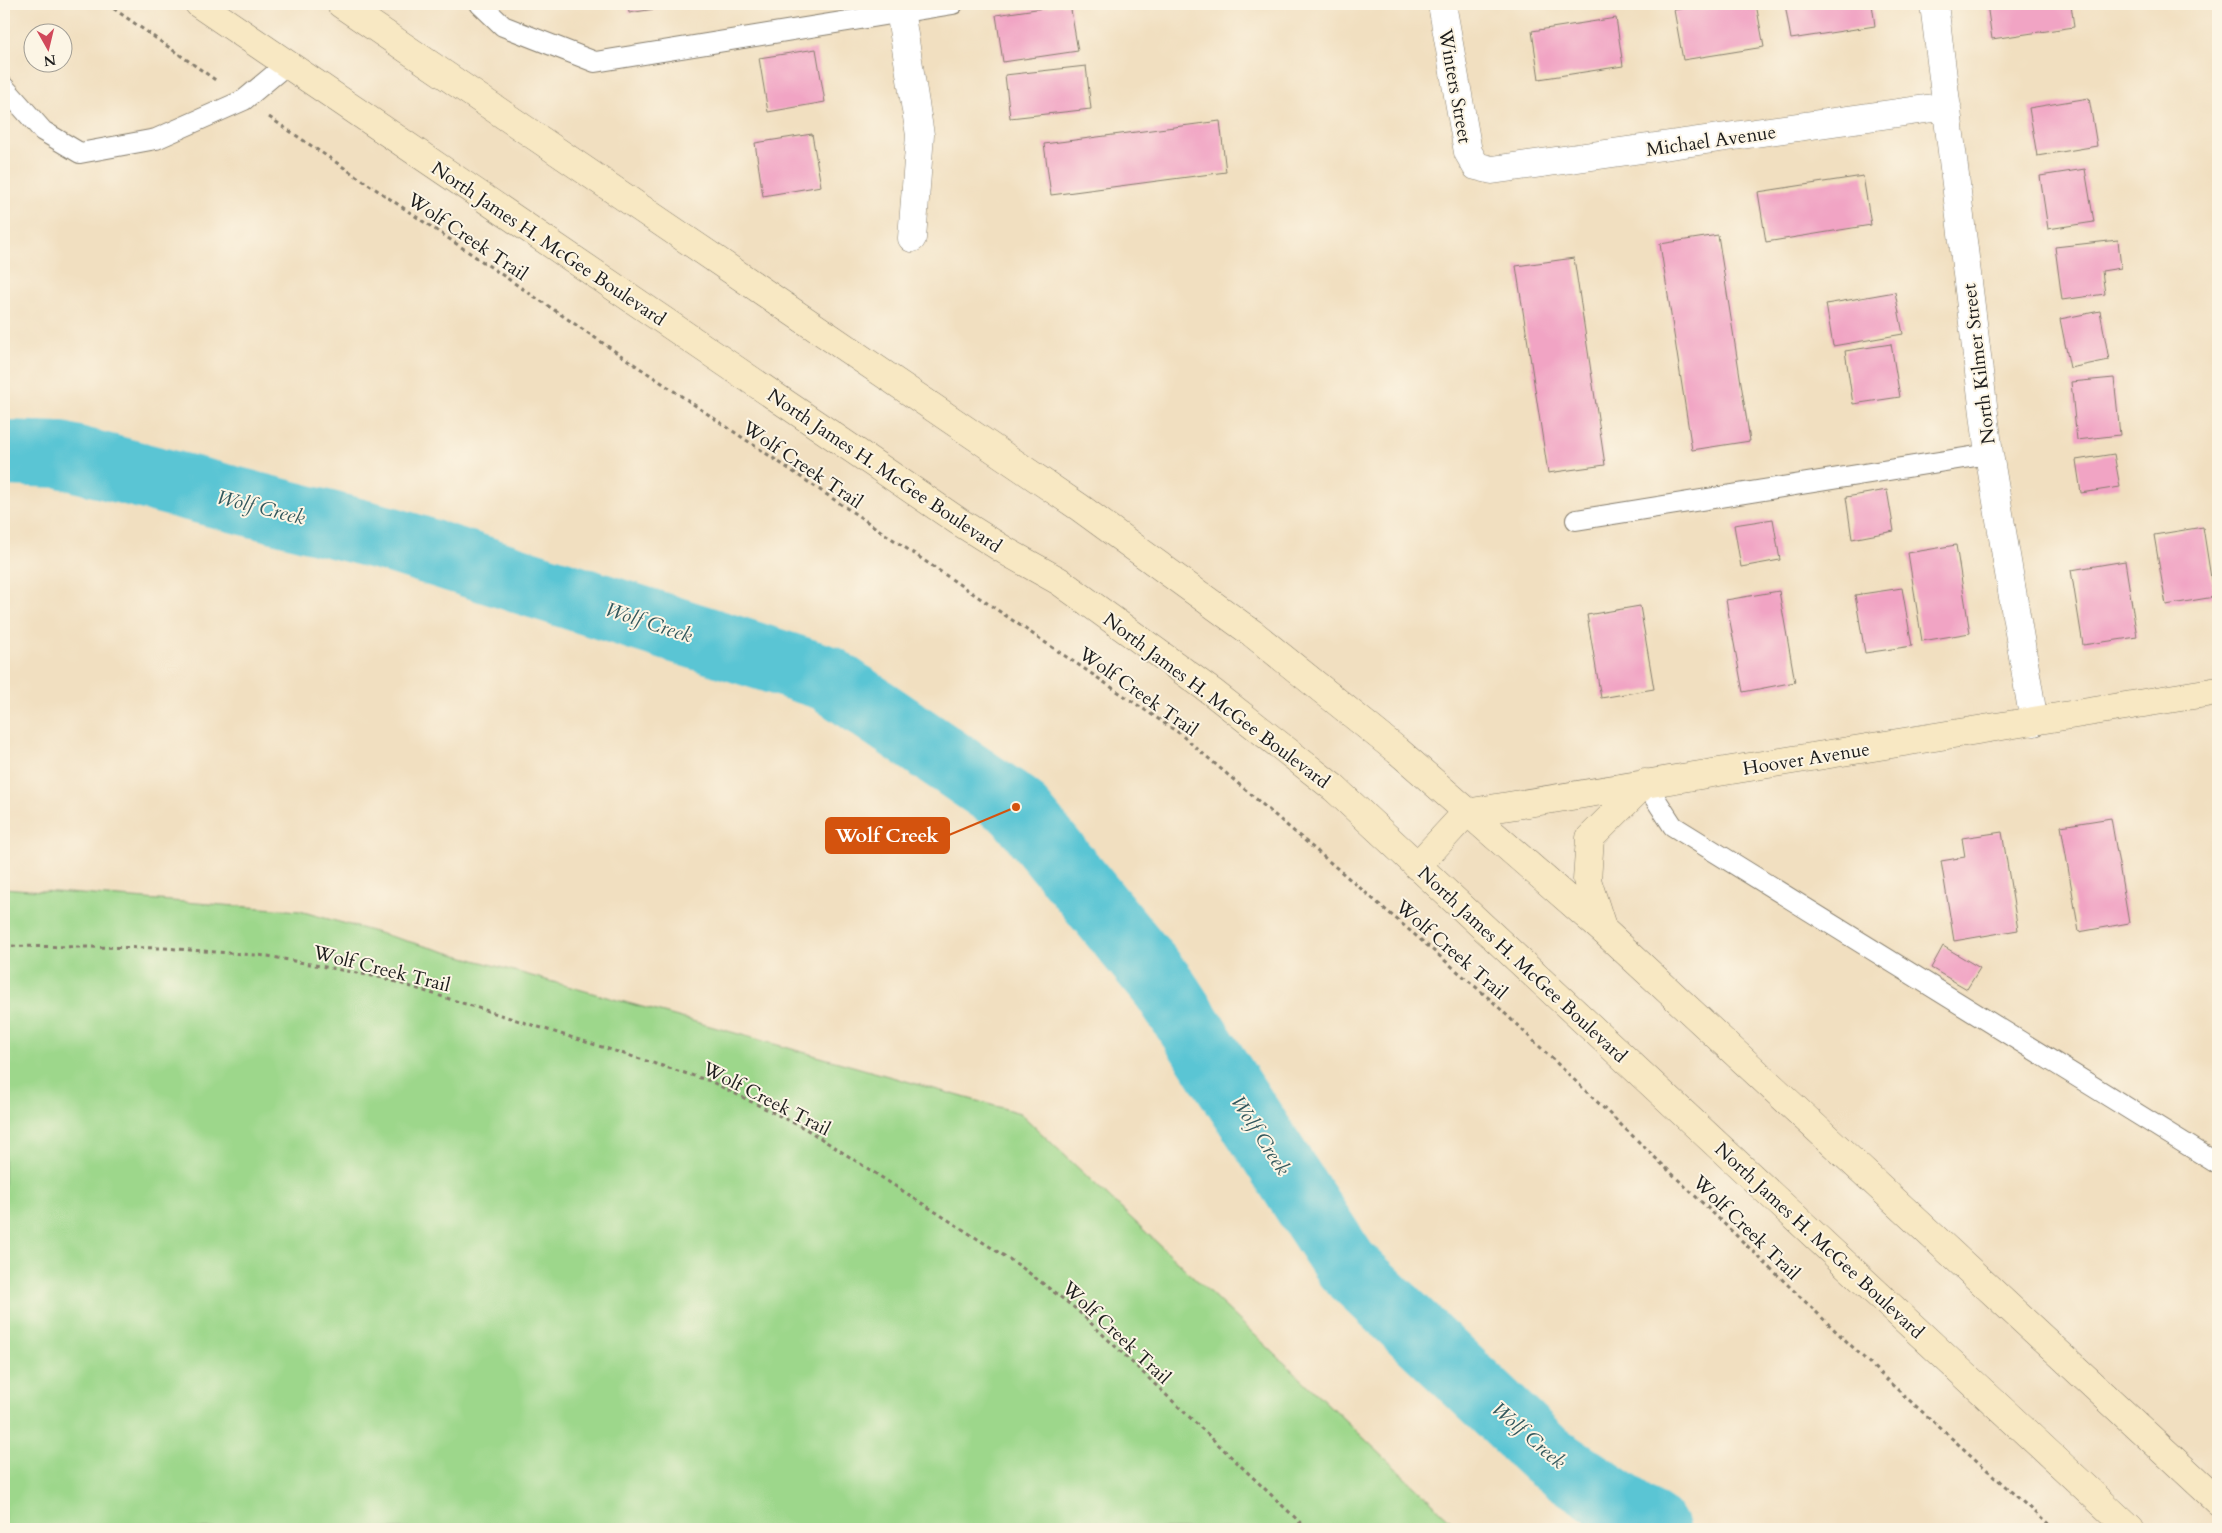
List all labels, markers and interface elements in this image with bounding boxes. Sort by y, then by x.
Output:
north arrow [22,22,72,72]
street label: Winters Street [1432,26,1478,145]
text: N [42,50,57,71]
street label: Michael Avenue [1645,119,1778,163]
street label: North James H. McGee Boulevard [426,155,671,332]
street label: Wolf Creek Trail [401,186,533,287]
street label: North Kilmer Street [1956,282,2002,446]
street label: North James H. McGee Boulevard [762,382,1007,559]
street label: Wolf Creek Trail [736,414,868,515]
water label: Wolf Creek [214,483,308,532]
water label: Wolf Creek [602,596,696,649]
street label: North James H. McGee Boulevard [1098,607,1335,795]
street label: Wolf Creek Trail [1073,640,1203,743]
street label: Hoover Avenue [1741,736,1872,782]
callout: Wolf Creek [826,818,949,853]
text: Wolf Creek [834,822,939,849]
street label: North James H. McGee Boulevard [1412,861,1633,1069]
street label: Wolf Creek Trail [1389,893,1513,1006]
street label: Wolf Creek Trail [310,939,453,999]
street label: Wolf Creek Trail [697,1055,835,1142]
water label: Wolf Creek [1225,1090,1296,1180]
street label: North James H. McGee Boulevard [1709,1137,1930,1345]
street label: Wolf Creek Trail [1686,1169,1806,1286]
street label: Wolf Creek Trail [1055,1275,1177,1390]
water label: Wolf Creek [1486,1396,1572,1475]

